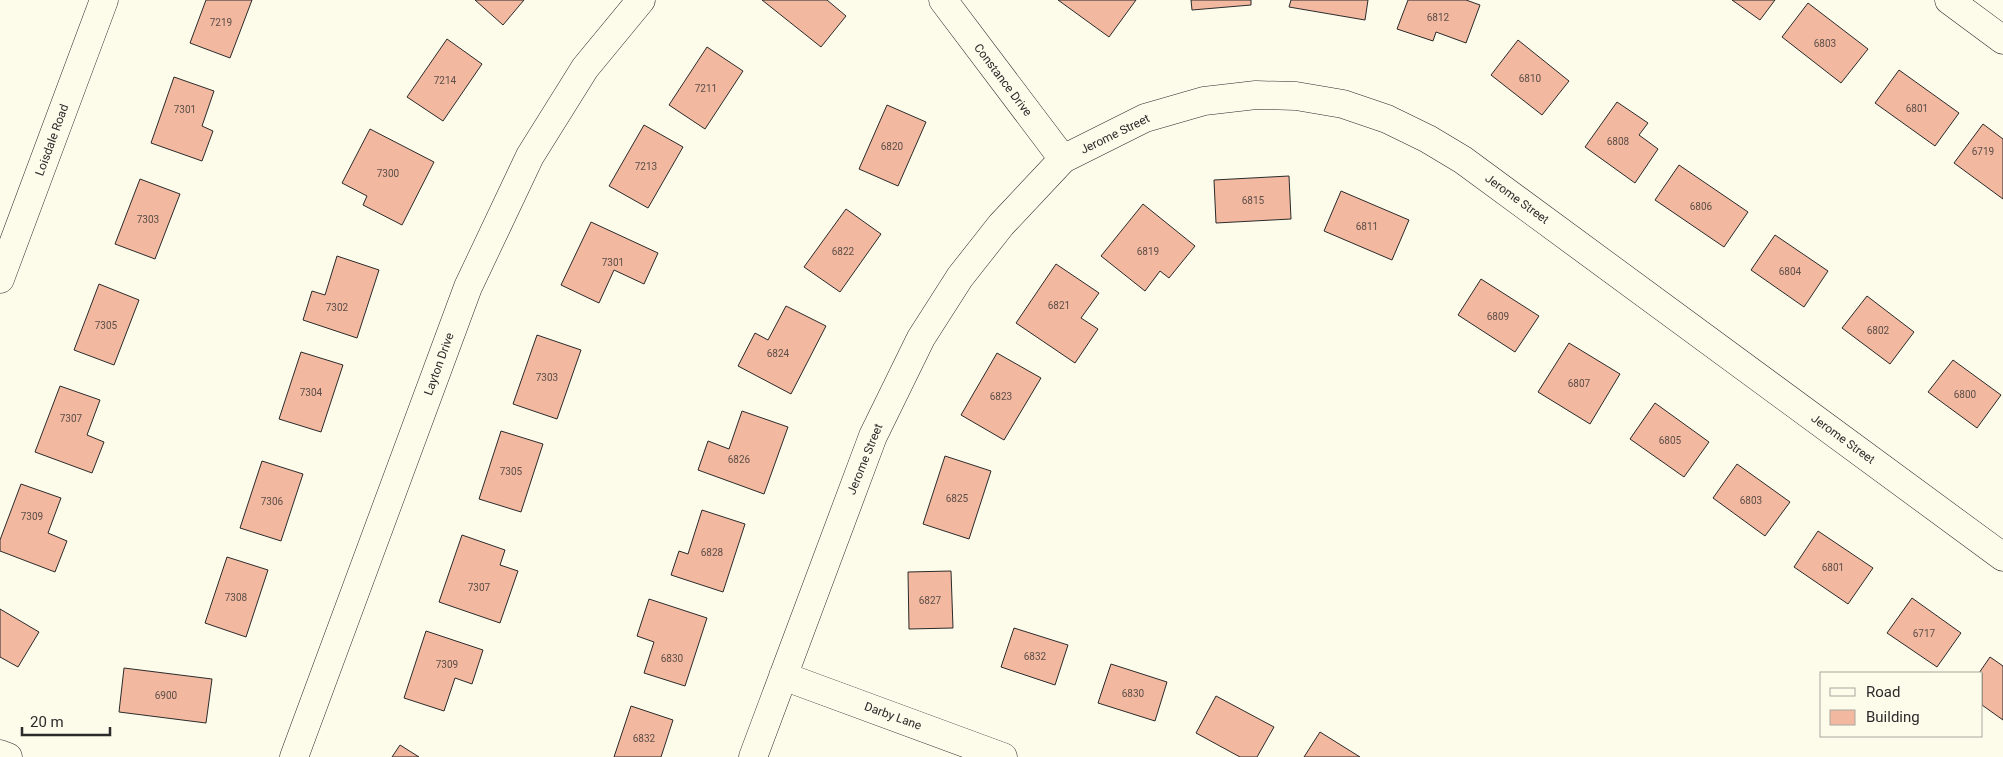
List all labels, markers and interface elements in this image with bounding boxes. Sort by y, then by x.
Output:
house number: 6812 [1427,12,1450,23]
house number: 7219 [210,17,232,28]
house number: 6803 [1814,38,1836,49]
street label: Constance Drive [971,41,1035,119]
house number: 6810 [1519,73,1542,84]
house number: 7214 [434,75,457,86]
house number: 7211 [695,83,717,94]
street label: Loisdale Road [33,102,71,178]
house number: 6801 [1906,103,1928,114]
house number: 7301 [174,104,196,115]
street label: Jerome Street [1078,111,1152,157]
house number: 6808 [1607,136,1630,147]
house number: 6820 [881,141,904,152]
house number: 6719 [1972,146,1994,157]
house number: 7213 [635,161,657,172]
house number: 7300 [377,168,400,179]
street label: Jerome Street [1482,171,1552,227]
house number: 6815 [1242,195,1265,206]
house number: 6806 [1690,201,1713,212]
house number: 7303 [137,214,159,225]
house number: 6811 [1356,221,1378,232]
house number: 6822 [832,246,855,257]
house number: 6819 [1137,246,1159,257]
house number: 7301 [602,257,624,268]
house number: 6804 [1779,266,1802,277]
house number: 6821 [1048,300,1070,311]
house number: 7302 [326,302,349,313]
house number: 6809 [1487,311,1509,322]
house number: 7305 [95,320,118,331]
house number: 6802 [1867,325,1890,336]
street label: Layton Drive [421,331,457,397]
house number: 6824 [767,348,790,359]
house number: 7303 [536,372,558,383]
house number: 6807 [1568,378,1591,389]
house number: 7304 [300,387,323,398]
house number: 6800 [1954,389,1977,400]
house number: 6823 [990,391,1012,402]
street label: Jerome Street [1808,411,1878,467]
house number: 7307 [60,413,83,424]
street label: Jerome Street [844,421,886,497]
house number: 6805 [1659,435,1682,446]
house number: 6826 [728,454,751,465]
house number: 7305 [500,466,523,477]
house number: 6825 [946,493,969,504]
house number: 6803 [1740,495,1762,506]
house number: 7306 [261,496,284,507]
house number: 7309 [21,511,43,522]
house number: 6828 [701,547,724,558]
house number: 6801 [1822,562,1844,573]
house number: 7307 [468,582,491,593]
house number: 7308 [225,592,248,603]
house number: 6827 [919,595,942,606]
house number: 6717 [1913,628,1936,639]
house number: 6832 [1024,651,1047,662]
house number: 6830 [661,653,684,664]
house number: 7309 [436,659,458,670]
legend [1820,672,1983,737]
text: Road [1866,683,1900,701]
house number: 6830 [1122,688,1145,699]
house number: 6900 [155,690,178,701]
street label: Darby Lane [863,699,923,733]
scale bar [22,704,110,736]
text: Building [1866,708,1920,726]
text: 20 m [30,713,64,731]
house number: 6832 [633,733,656,744]

